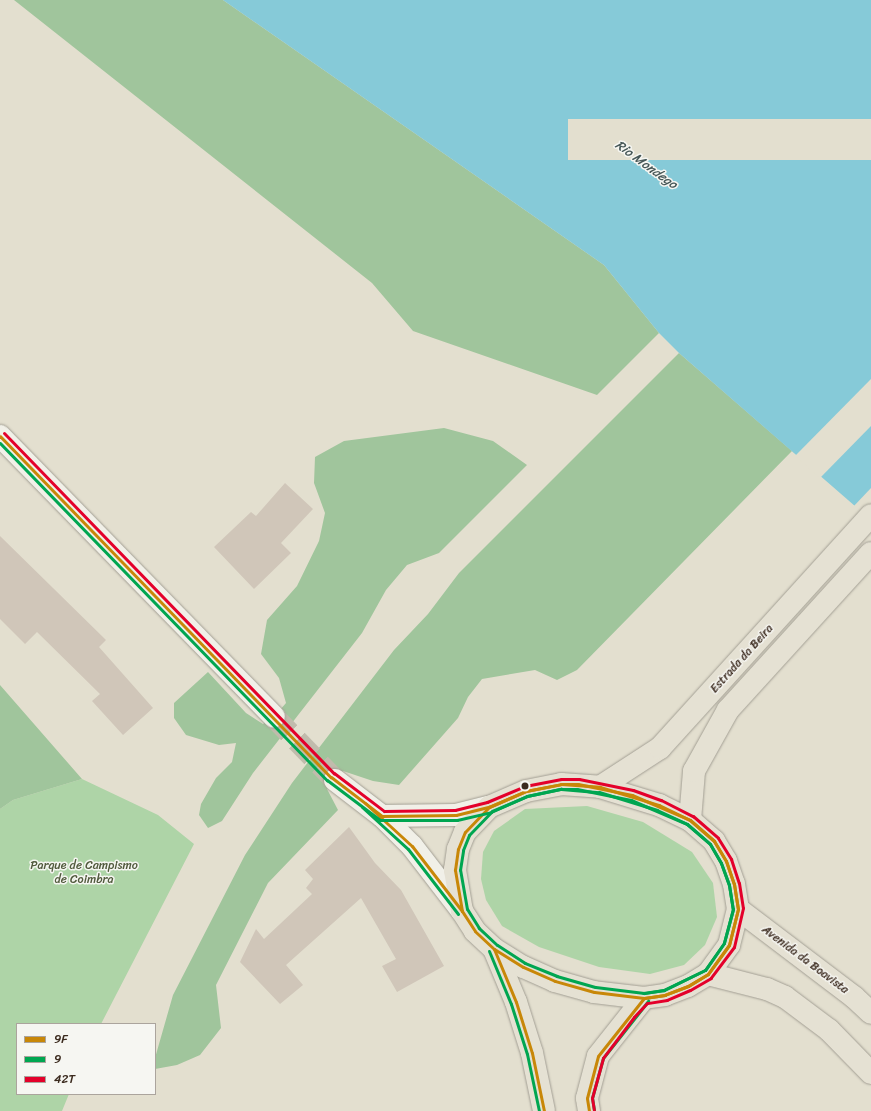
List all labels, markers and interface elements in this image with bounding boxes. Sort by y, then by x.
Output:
water label: Rio Mondego [612,137,680,193]
street label: Estrada da Beira [707,622,777,696]
unlabelled marker [520,781,530,791]
park label: Parque de Campismo de Coimbra [30,859,138,887]
street label: Avenida da Boavista [759,923,851,997]
legend [16,1023,156,1095]
text: 9F [54,1028,68,1050]
text: 9 [54,1048,61,1070]
text: 42T [54,1068,75,1090]

